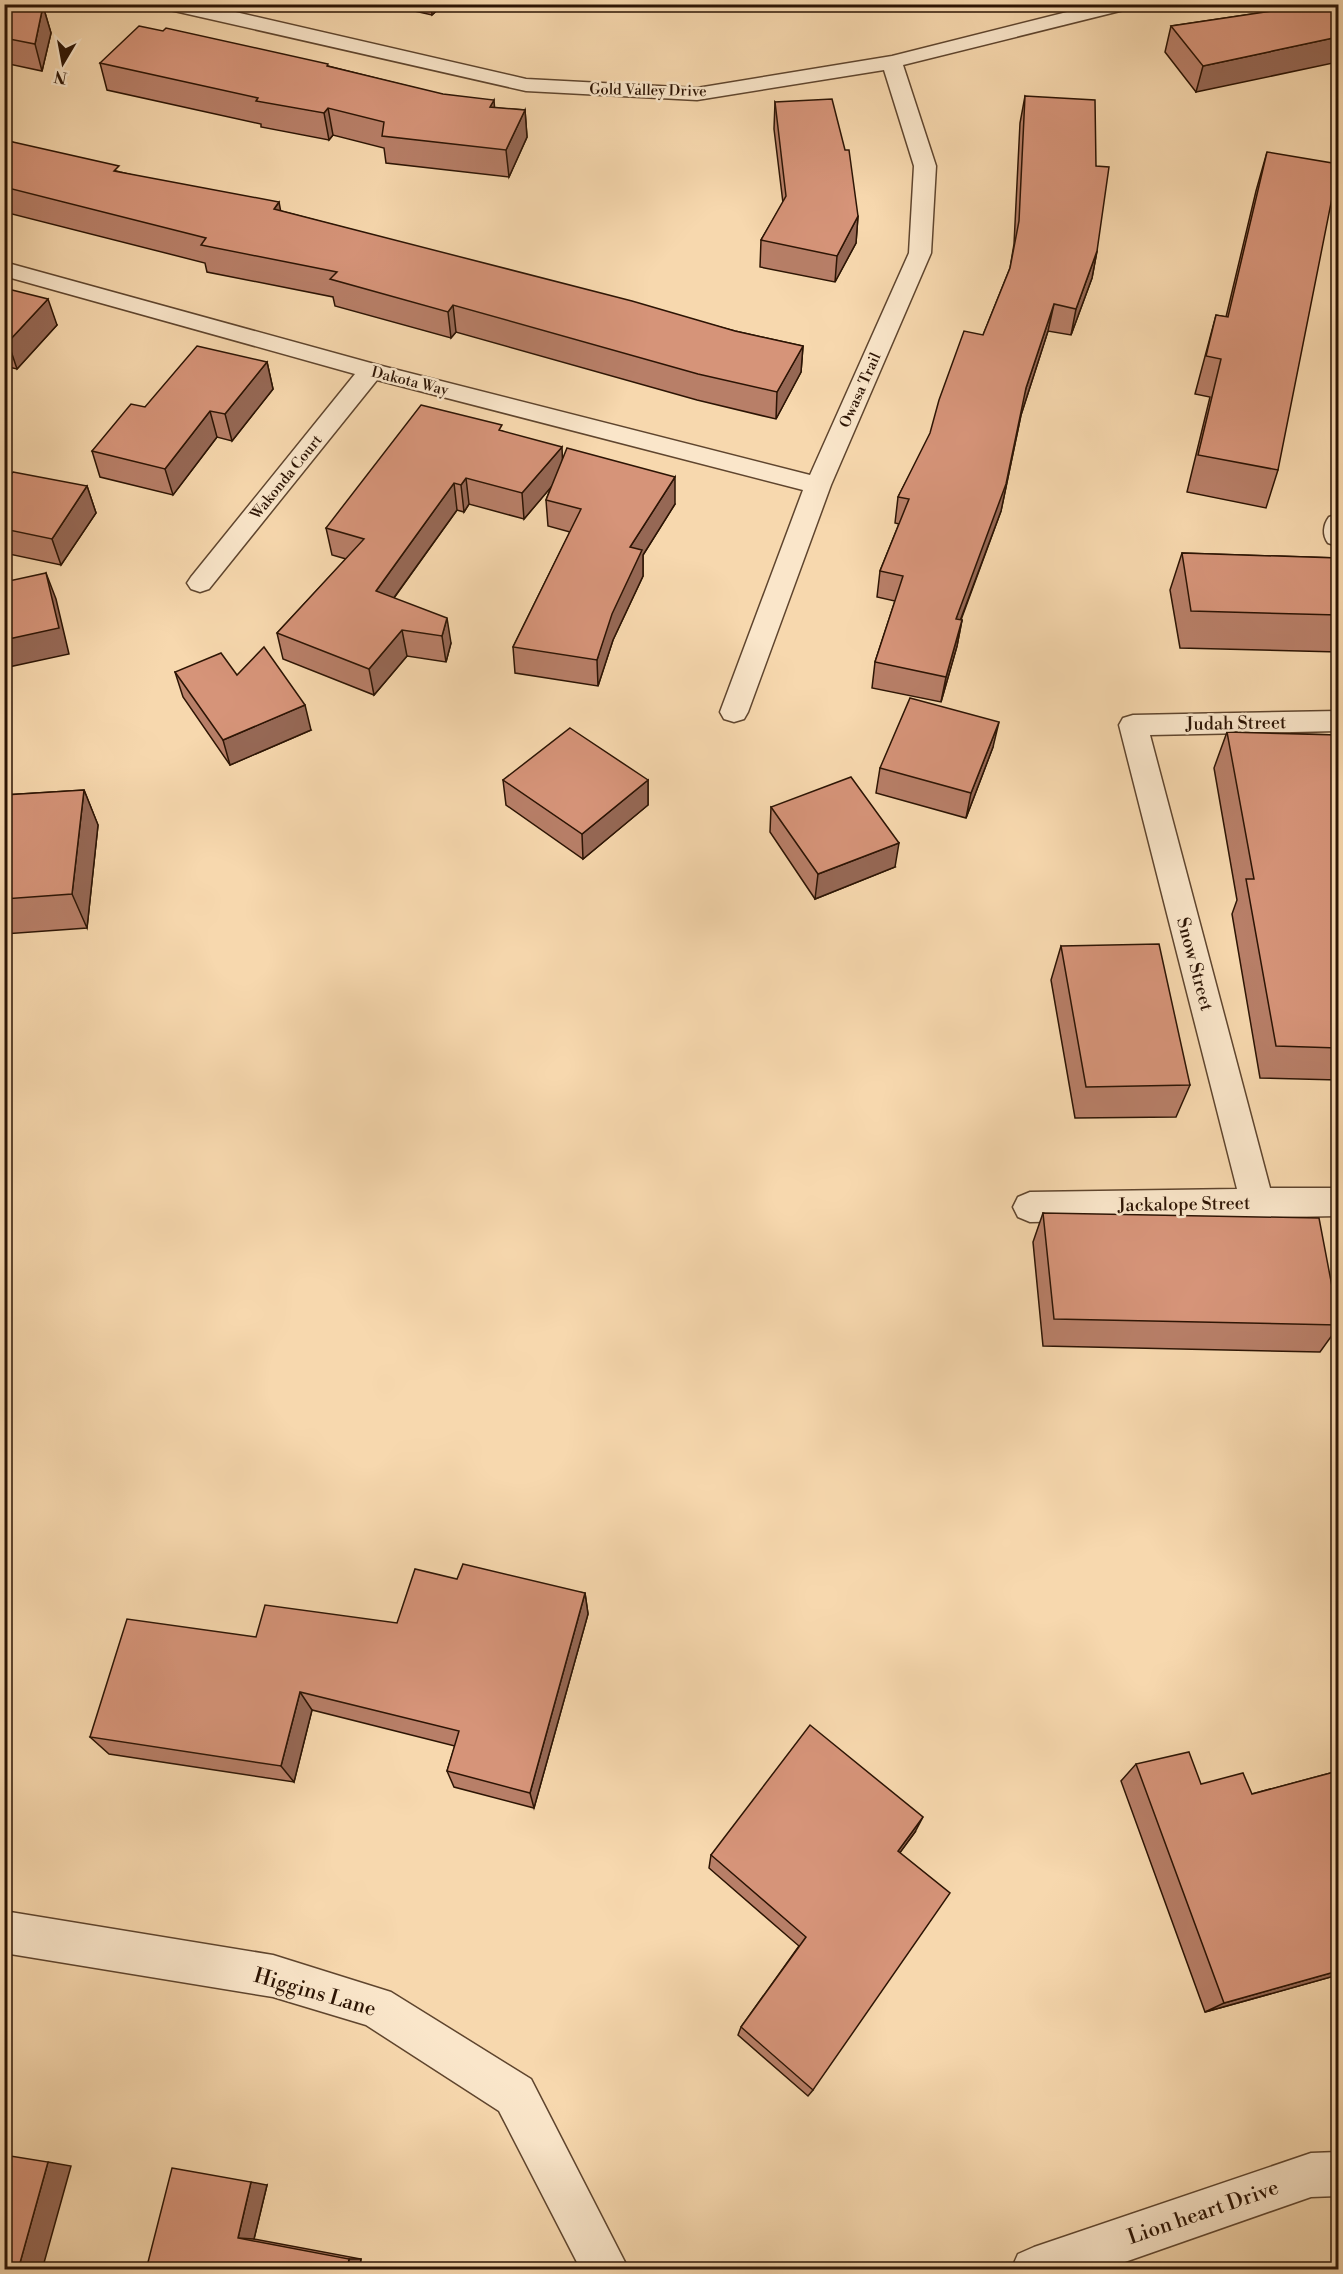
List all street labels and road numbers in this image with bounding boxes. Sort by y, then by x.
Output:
street label: Gold Valley Drive [589,80,707,101]
street label: Owasa Trail [835,349,886,431]
street label: Dakota Way [369,363,451,400]
street label: Wakonda Court [246,430,327,524]
street label: Judah Street [1185,711,1287,736]
street label: Snow Street [1171,915,1218,1014]
street label: Jackalope Street [1117,1192,1251,1217]
street label: Higgins Lane [251,1963,379,2023]
street label: Lion heart Drive [1124,2175,1282,2251]

